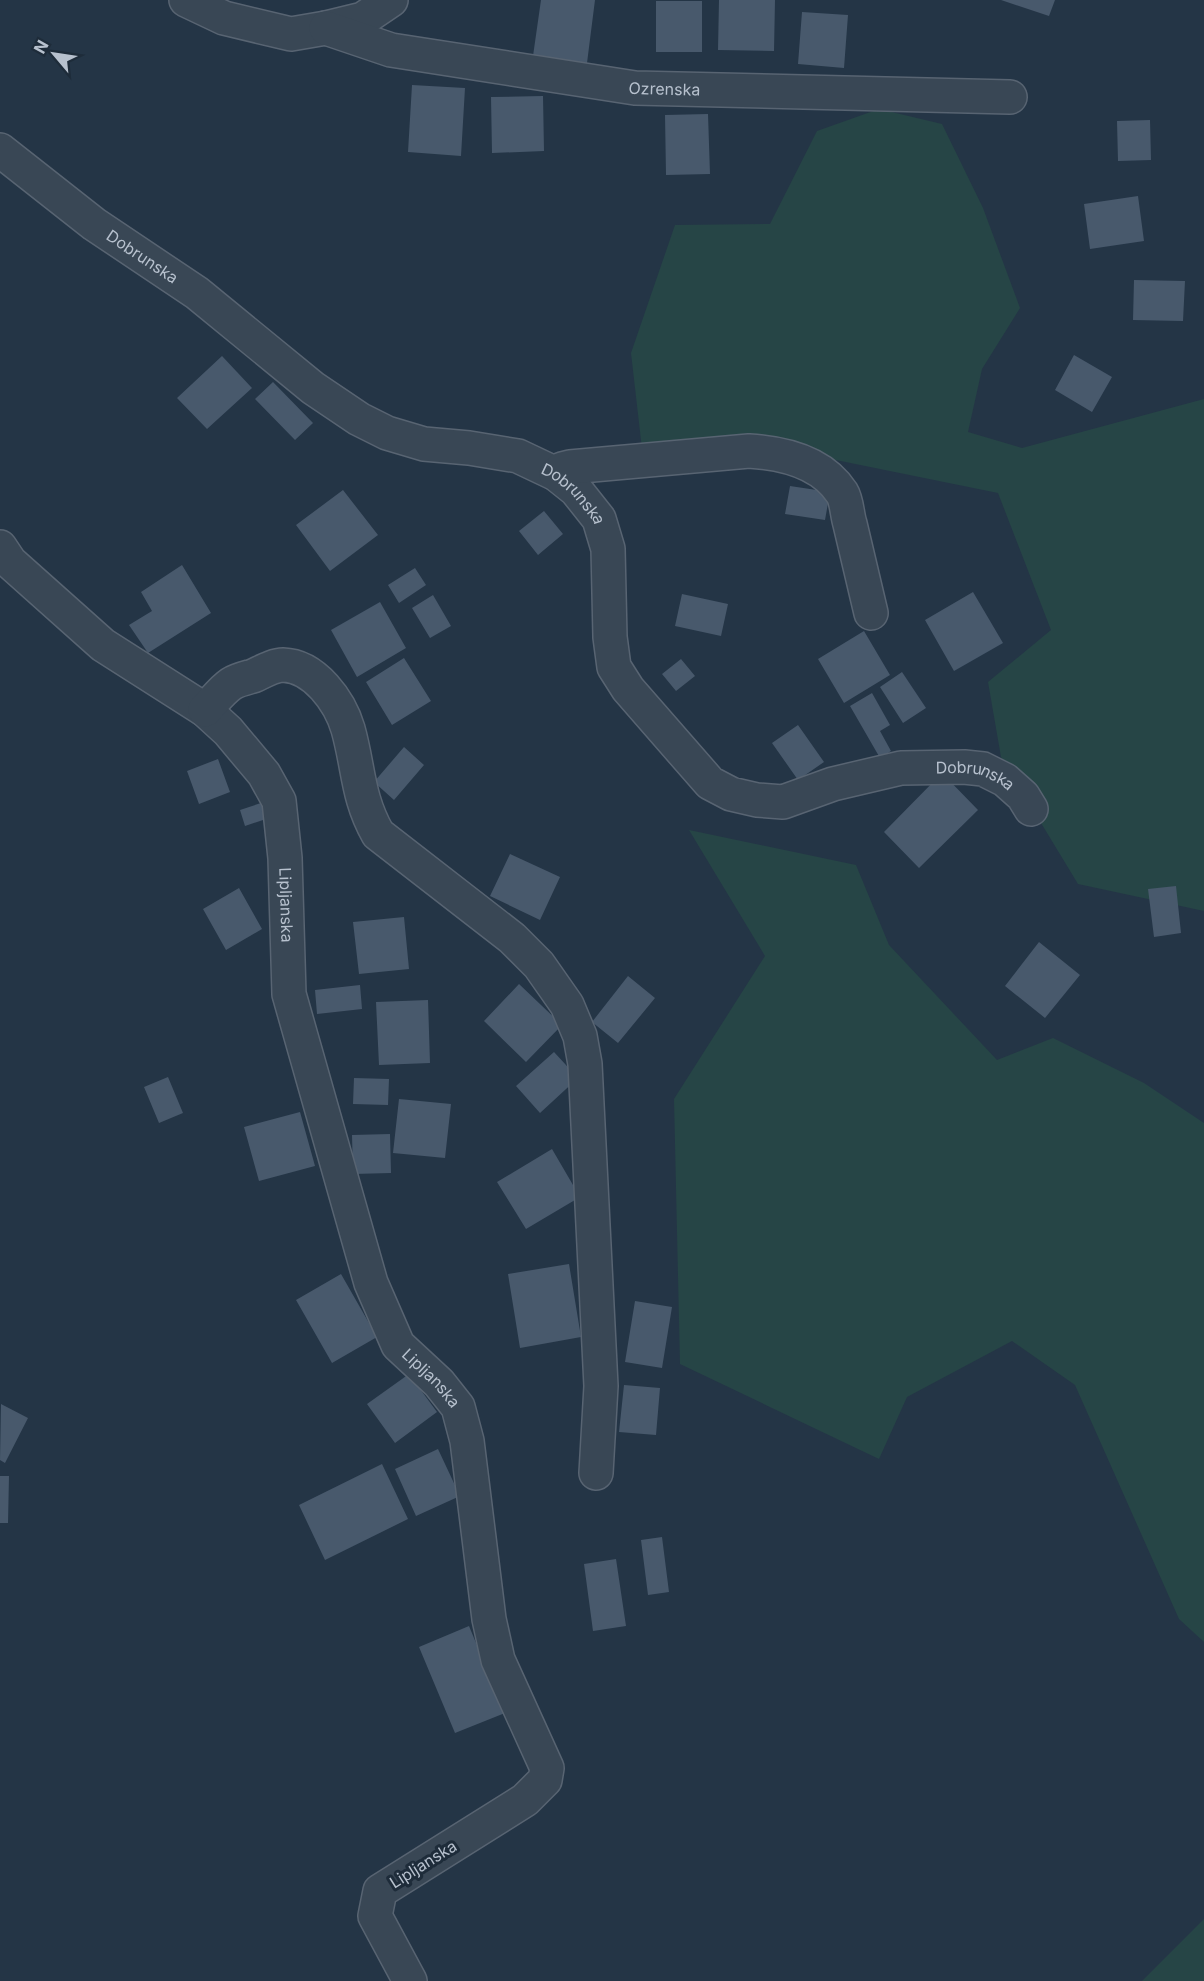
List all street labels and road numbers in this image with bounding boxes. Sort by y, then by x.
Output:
street label: Ozrenska [627,77,701,100]
street label: Dobrunska [103,225,182,288]
street label: Dobrunska [538,459,610,526]
street label: Dobrunska [935,757,1019,794]
street label: Lipljanska [275,867,297,943]
street label: Lipljanska [398,1344,465,1412]
street label: Lipljanska [386,1836,460,1892]

